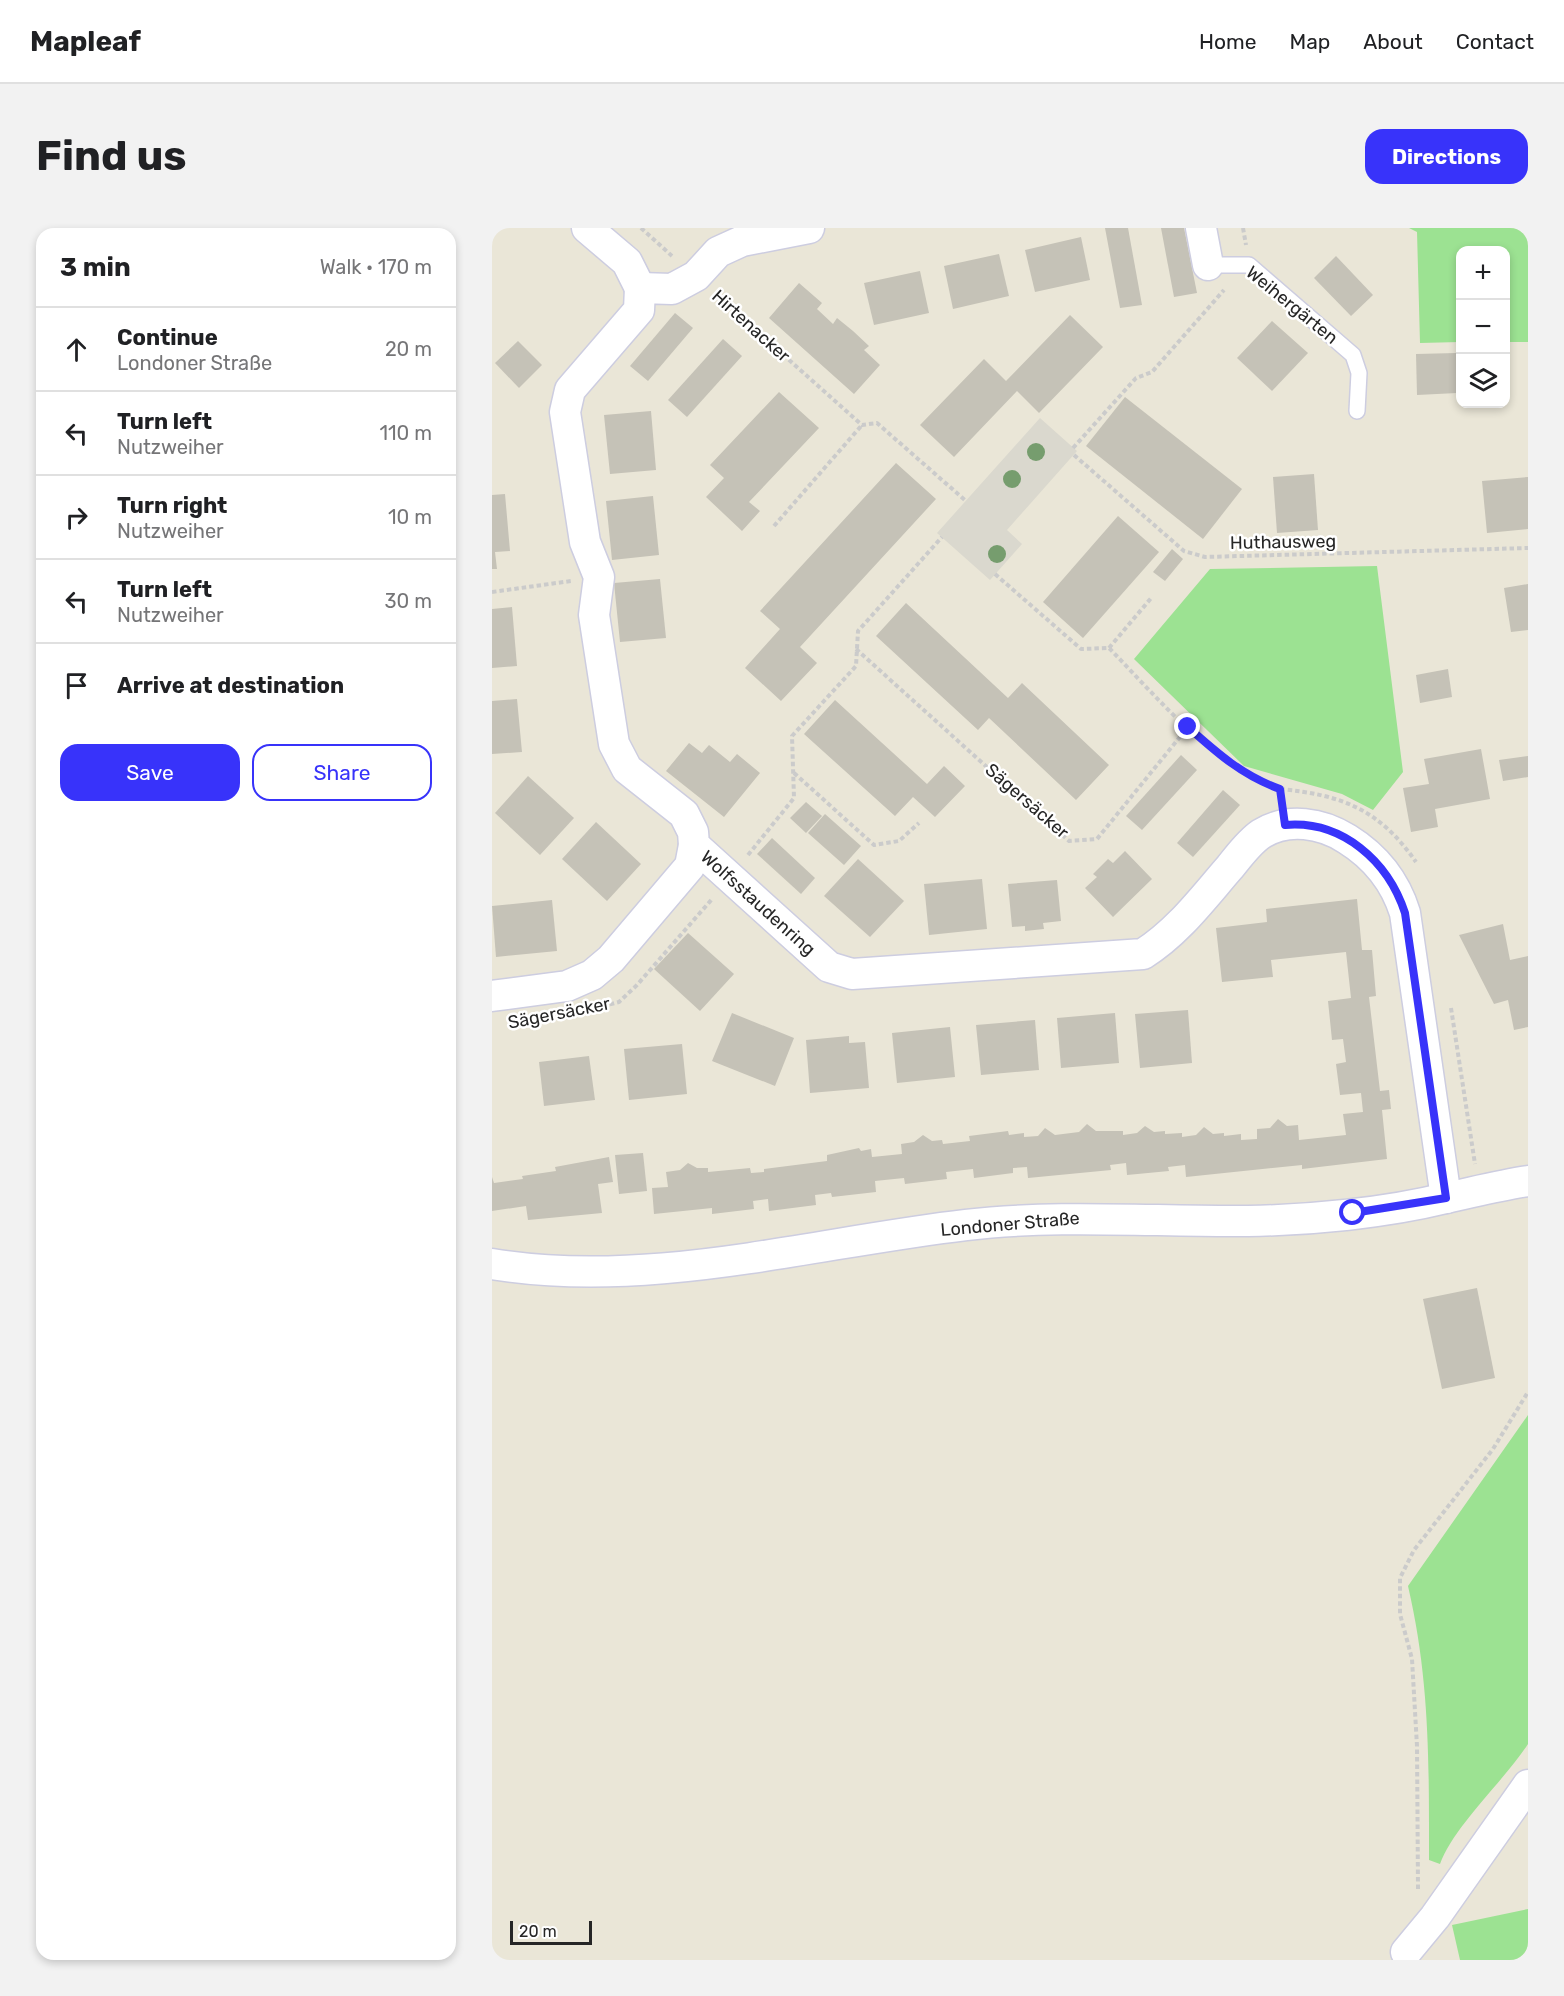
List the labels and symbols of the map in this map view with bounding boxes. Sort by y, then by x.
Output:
street label: Weihergärten [1242,261,1342,349]
street label: Hirtenacker [707,285,795,367]
street label: Huthausweg [1230,530,1336,554]
route end [1174,713,1200,739]
street label: Sägersäcker [981,759,1073,843]
street label: Wolfsstaudenring [696,846,820,960]
street label: Sägersäcker [506,992,612,1034]
route start [1339,1199,1365,1225]
street label: Londoner Straße [940,1207,1080,1241]
scale bar [510,1918,592,1946]

